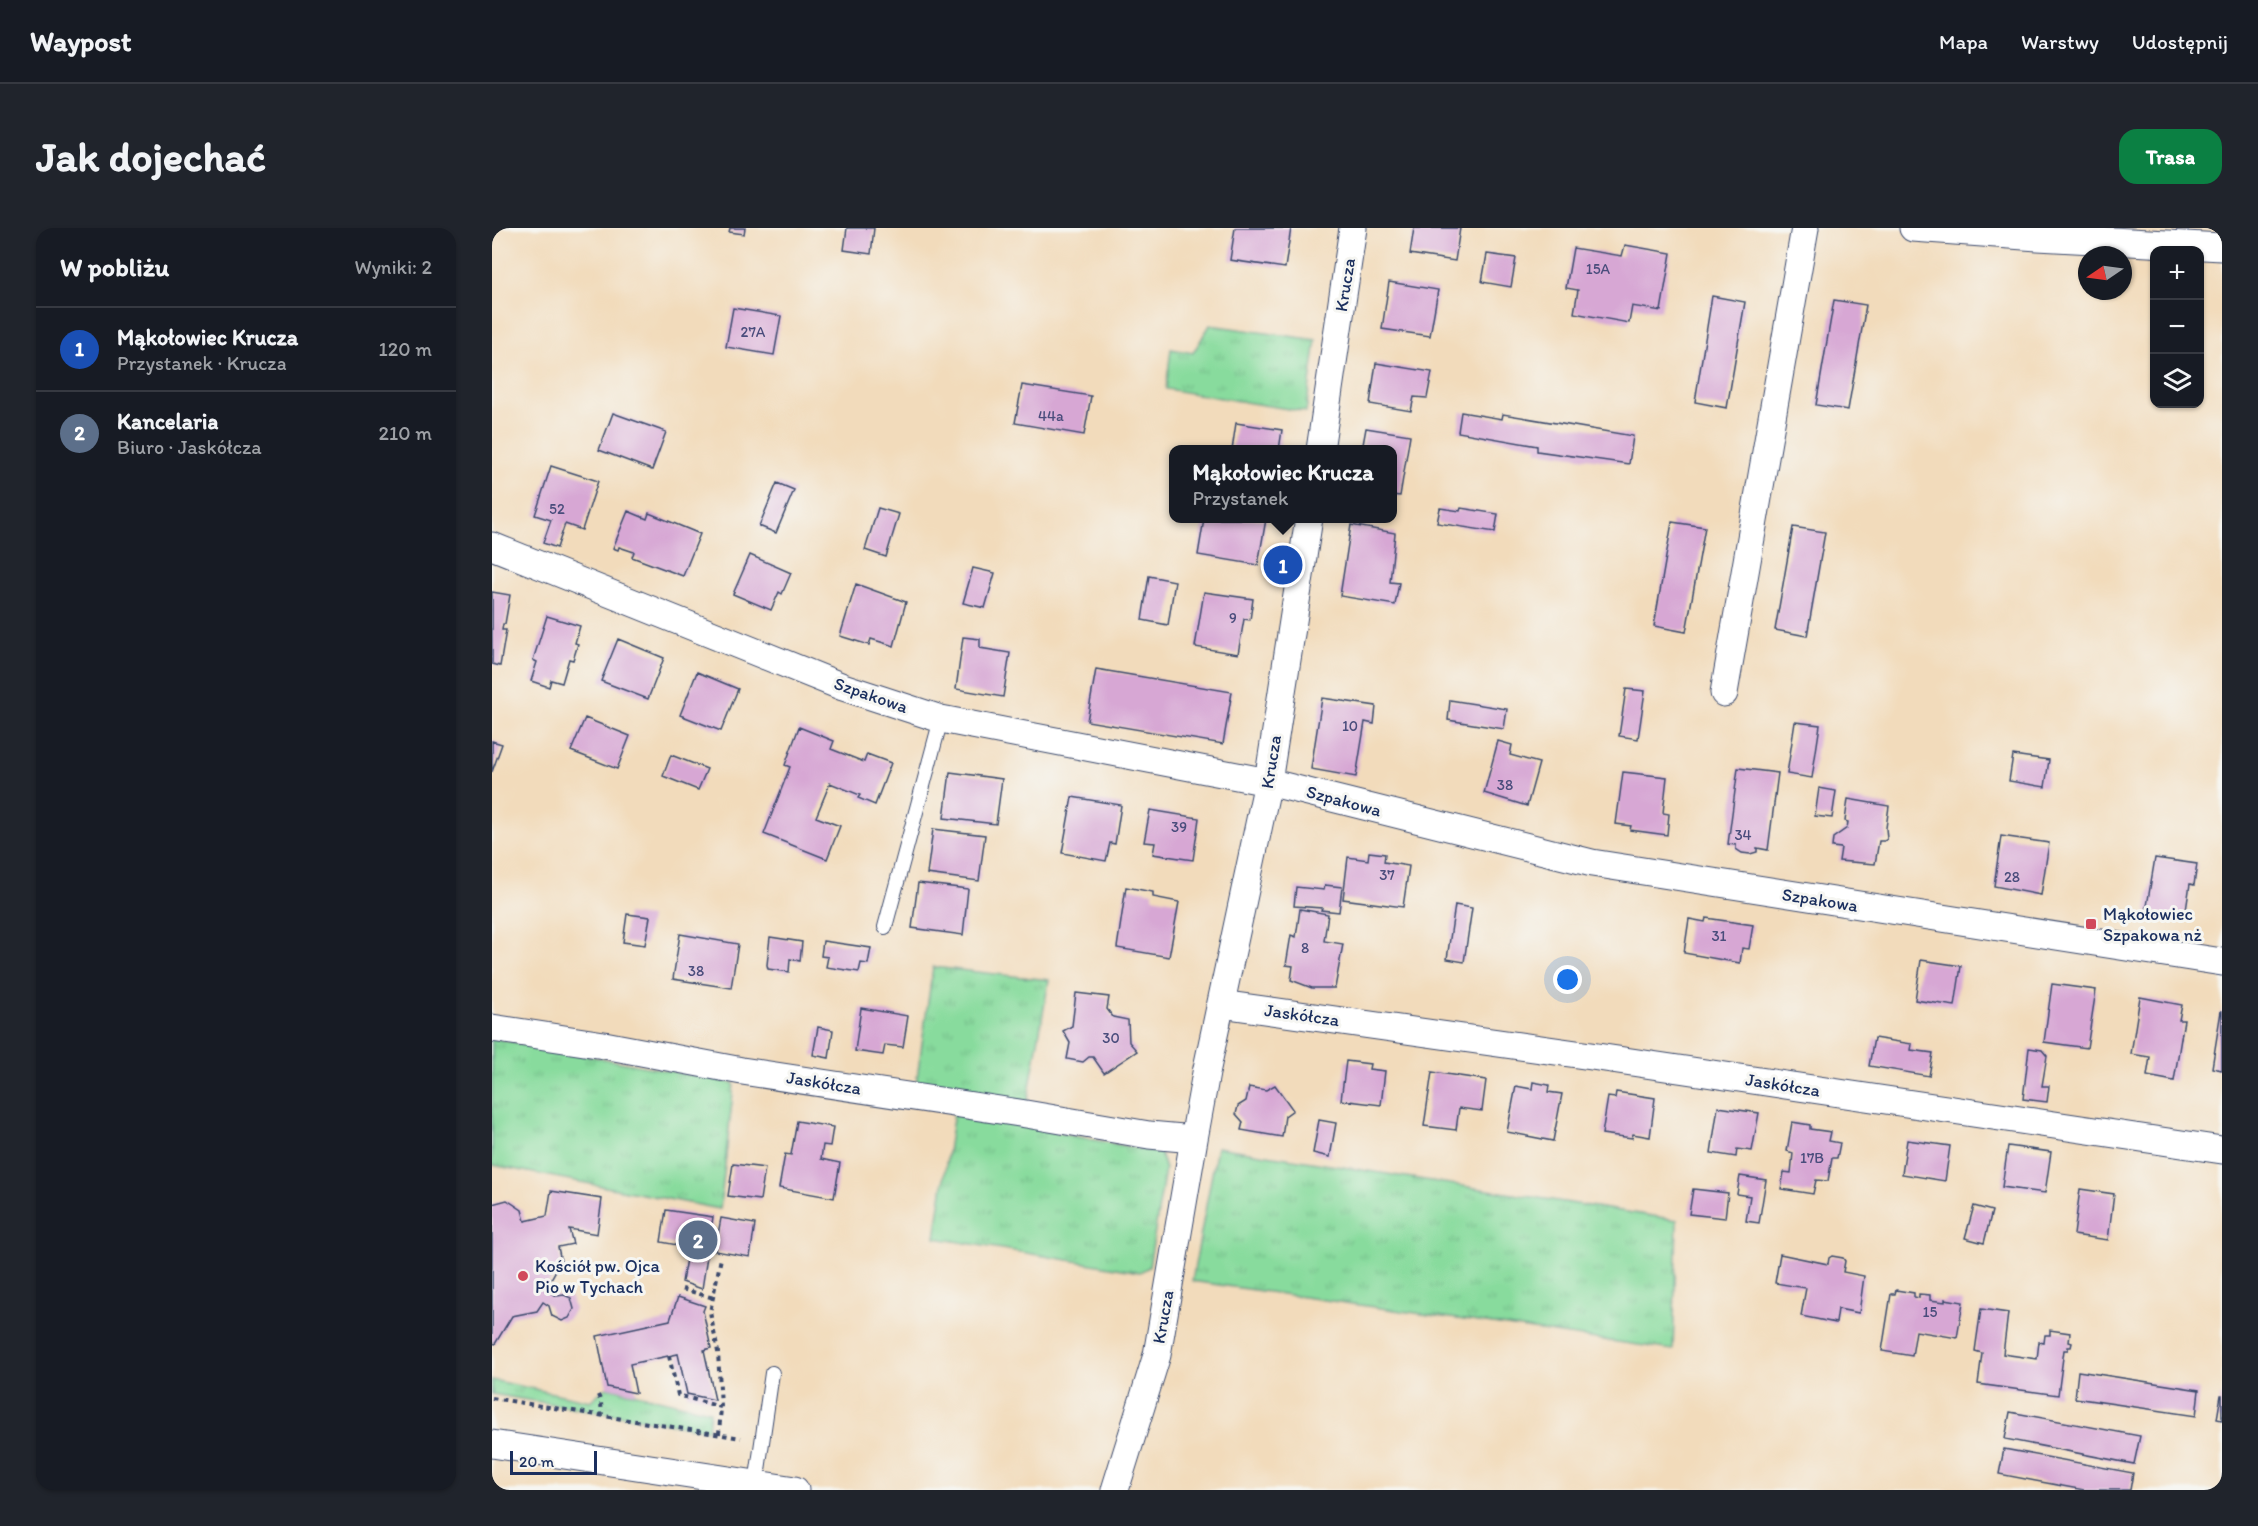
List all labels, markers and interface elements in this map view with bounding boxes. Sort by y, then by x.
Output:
text: Waypost [30,24,132,58]
text: Mapa [1939,29,1988,54]
text: Warstwy [2021,29,2099,54]
text: Udostępnij [2132,29,2228,54]
button: Trasa [2119,129,2222,184]
text: Jak dojechać [36,131,266,182]
north arrow [2078,246,2132,300]
map controls [2150,246,2204,408]
button: + [2150,246,2204,300]
text: W pobliżu [60,251,169,283]
text: Wyniki: 2 [355,255,432,279]
street label: Krucza [1330,257,1360,313]
house number: 15A [1586,260,1611,278]
button: − [2150,300,2204,354]
house number: 27A [741,323,766,341]
text: Mąkołowiec Krucza [117,324,298,351]
text: 1 [75,337,84,361]
text: 120 m [379,337,432,361]
text: Przystanek · Krucza [117,351,286,375]
button: layers [2150,354,2204,408]
house number: 44a [1038,407,1064,425]
text: Kancelaria [117,408,218,435]
text: 2 [74,421,85,445]
text: 210 m [379,421,432,445]
text: Biuro · Jaskółcza [117,435,262,459]
popup [1169,445,1397,523]
text: Mąkołowiec Krucza [1192,459,1374,486]
text: Przystanek [1192,486,1288,510]
house number: 52 [549,500,565,518]
pin: 1 [1264,542,1302,588]
house number: 9 [1229,609,1237,627]
street label: Szpakowa [831,672,911,718]
house number: 10 [1342,717,1358,735]
street label: Krucza [1256,734,1286,790]
house number: 38 [1497,776,1513,794]
street label: Szpakowa [1304,780,1385,822]
house number: 39 [1171,818,1187,836]
house number: 34 [1734,826,1752,844]
house number: 37 [1379,866,1395,884]
house number: 28 [2004,868,2020,886]
street label: Szpakowa [1780,883,1860,917]
place label: Mąkołowiec Szpakowa nż [2103,903,2202,946]
marker: Mąkołowiec Szpakowa nż [2084,917,2098,931]
house number: 31 [1711,927,1727,945]
house number: 8 [1301,939,1309,957]
house number: 38 [688,962,704,980]
your location [1553,965,1582,994]
street label: Jaskółcza [1263,999,1342,1031]
house number: 30 [1102,1029,1120,1047]
street label: Jaskółcza [785,1066,864,1100]
street label: Jaskółcza [1744,1068,1823,1102]
house number: 17B [1800,1149,1824,1167]
pin: 2 [678,1218,718,1262]
place label: Kościół pw. Ojca Pio w Tychach [535,1255,660,1298]
marker: Kościół pw. Ojca Pio w Tychach [516,1269,530,1283]
street label: Krucza [1147,1288,1179,1345]
house number: 15 [1923,1303,1938,1321]
scale bar [510,1448,597,1476]
text: 20 m [519,1452,554,1471]

